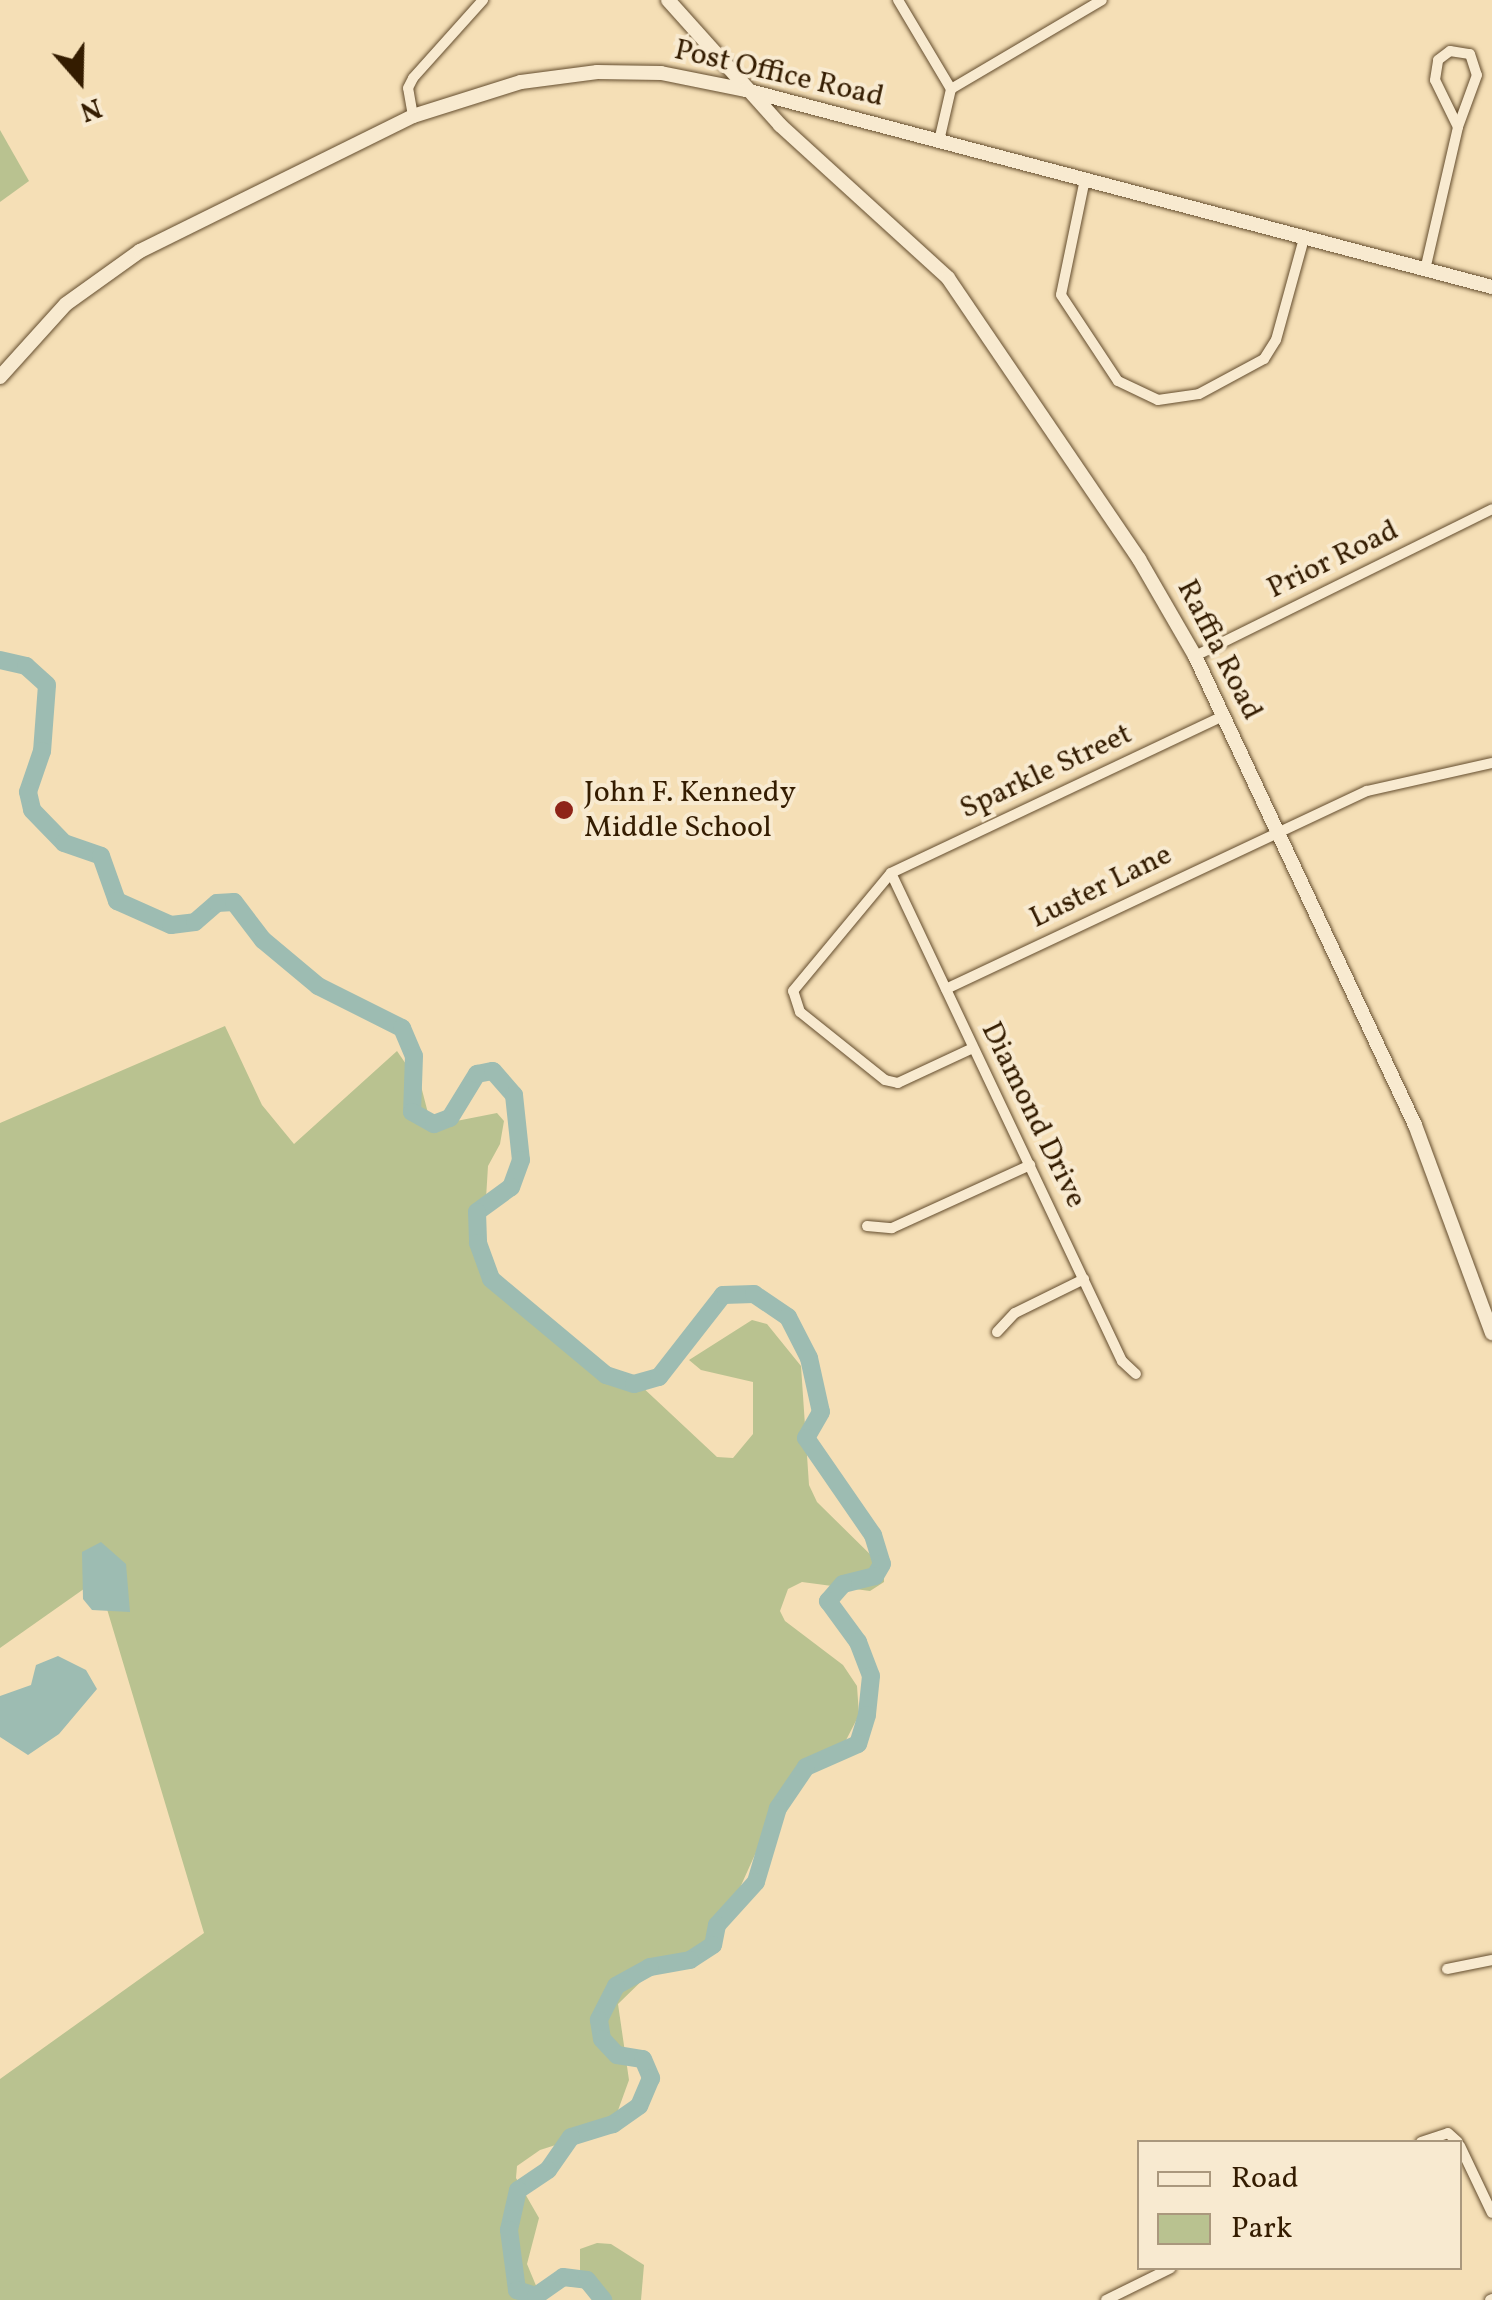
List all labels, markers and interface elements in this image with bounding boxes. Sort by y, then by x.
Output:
north arrow [30,30,130,130]
street label: Post Office Road [671,32,887,116]
text: N [74,87,107,130]
street label: Prior Road [1262,513,1404,607]
street label: Raffia Road [1168,574,1270,726]
street label: Sparkle Street [954,717,1138,827]
place label: John F. Kennedy Middle School [584,775,796,846]
marker: John F. Kennedy Middle School [553,799,575,821]
street label: Luster Lane [1024,837,1178,937]
street label: Diamond Drive [972,1016,1094,1214]
legend [1137,2140,1462,2270]
text: Road [1231,2158,1299,2200]
text: Park [1231,2208,1292,2250]

